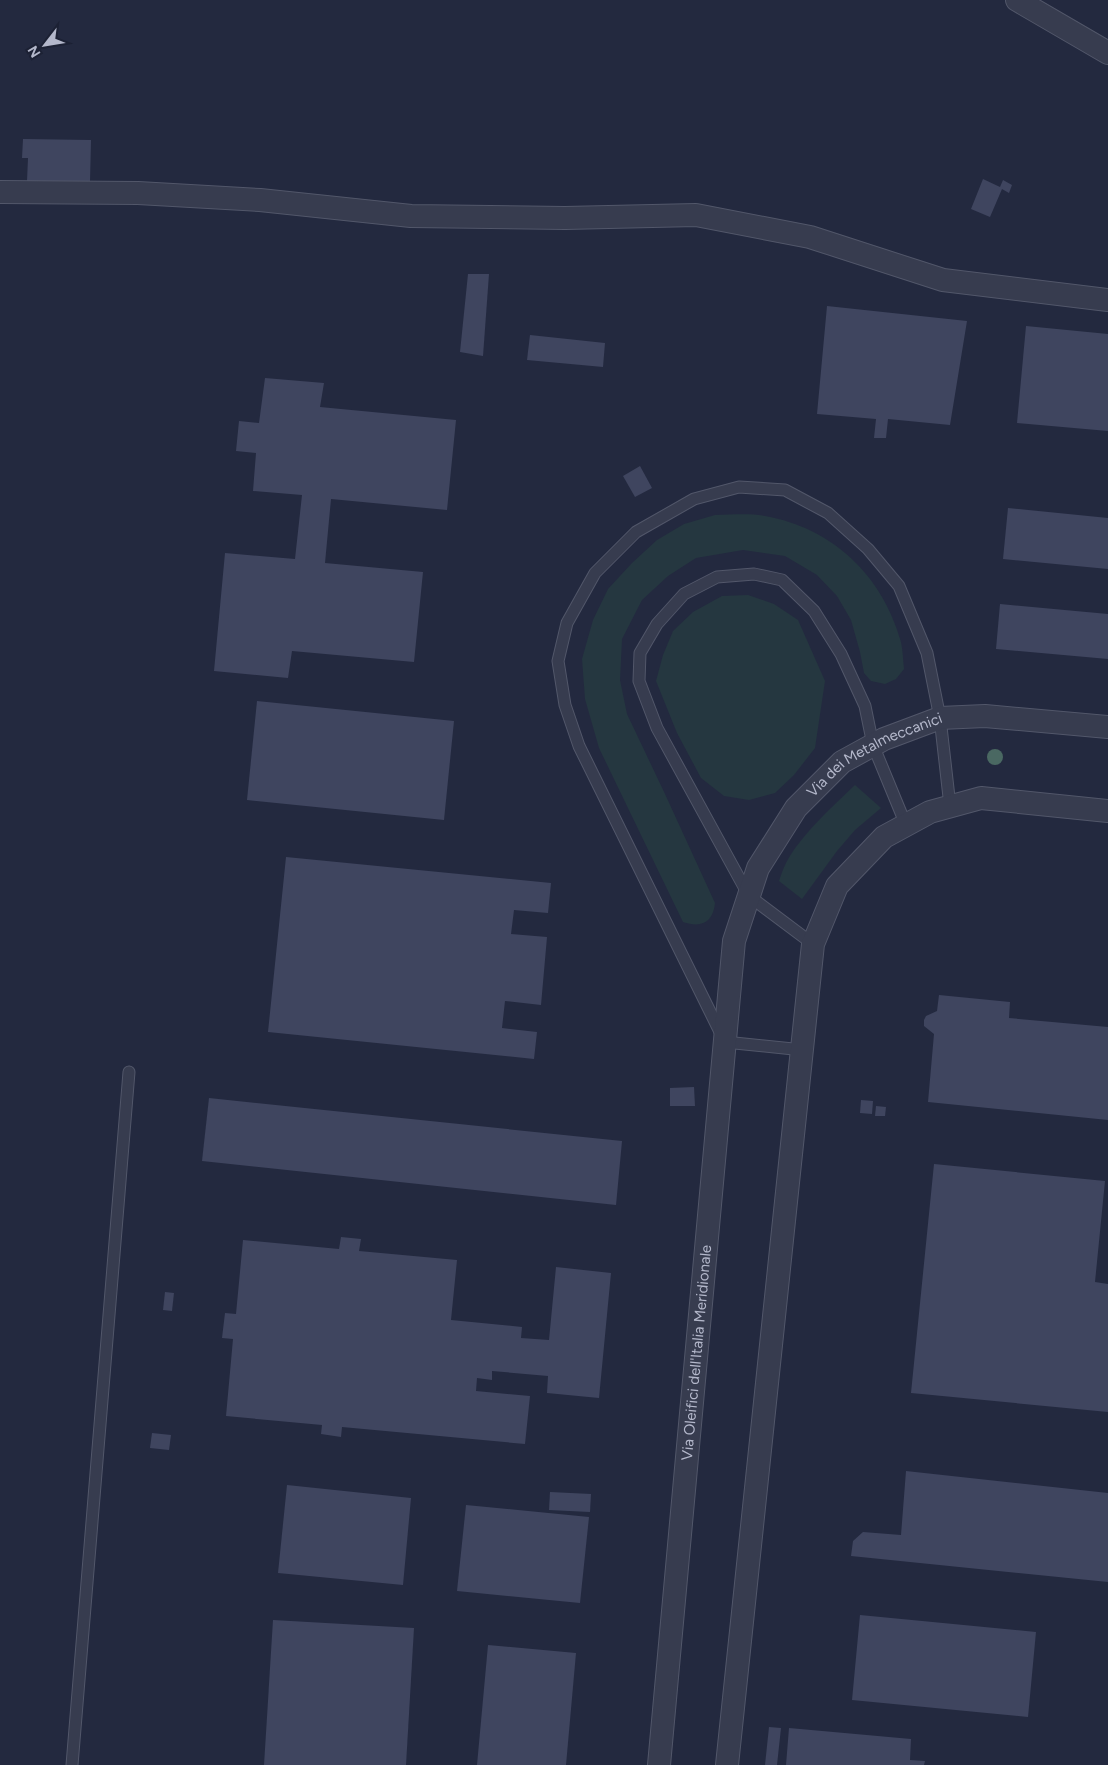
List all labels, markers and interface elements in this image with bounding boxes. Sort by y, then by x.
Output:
north arrow [20,20,70,70]
text: N [24,42,44,60]
street label: Via dei Metalmeccanici [803,709,945,801]
street label: Via Oleifici dell'Italia Meridionale [678,1244,715,1461]

